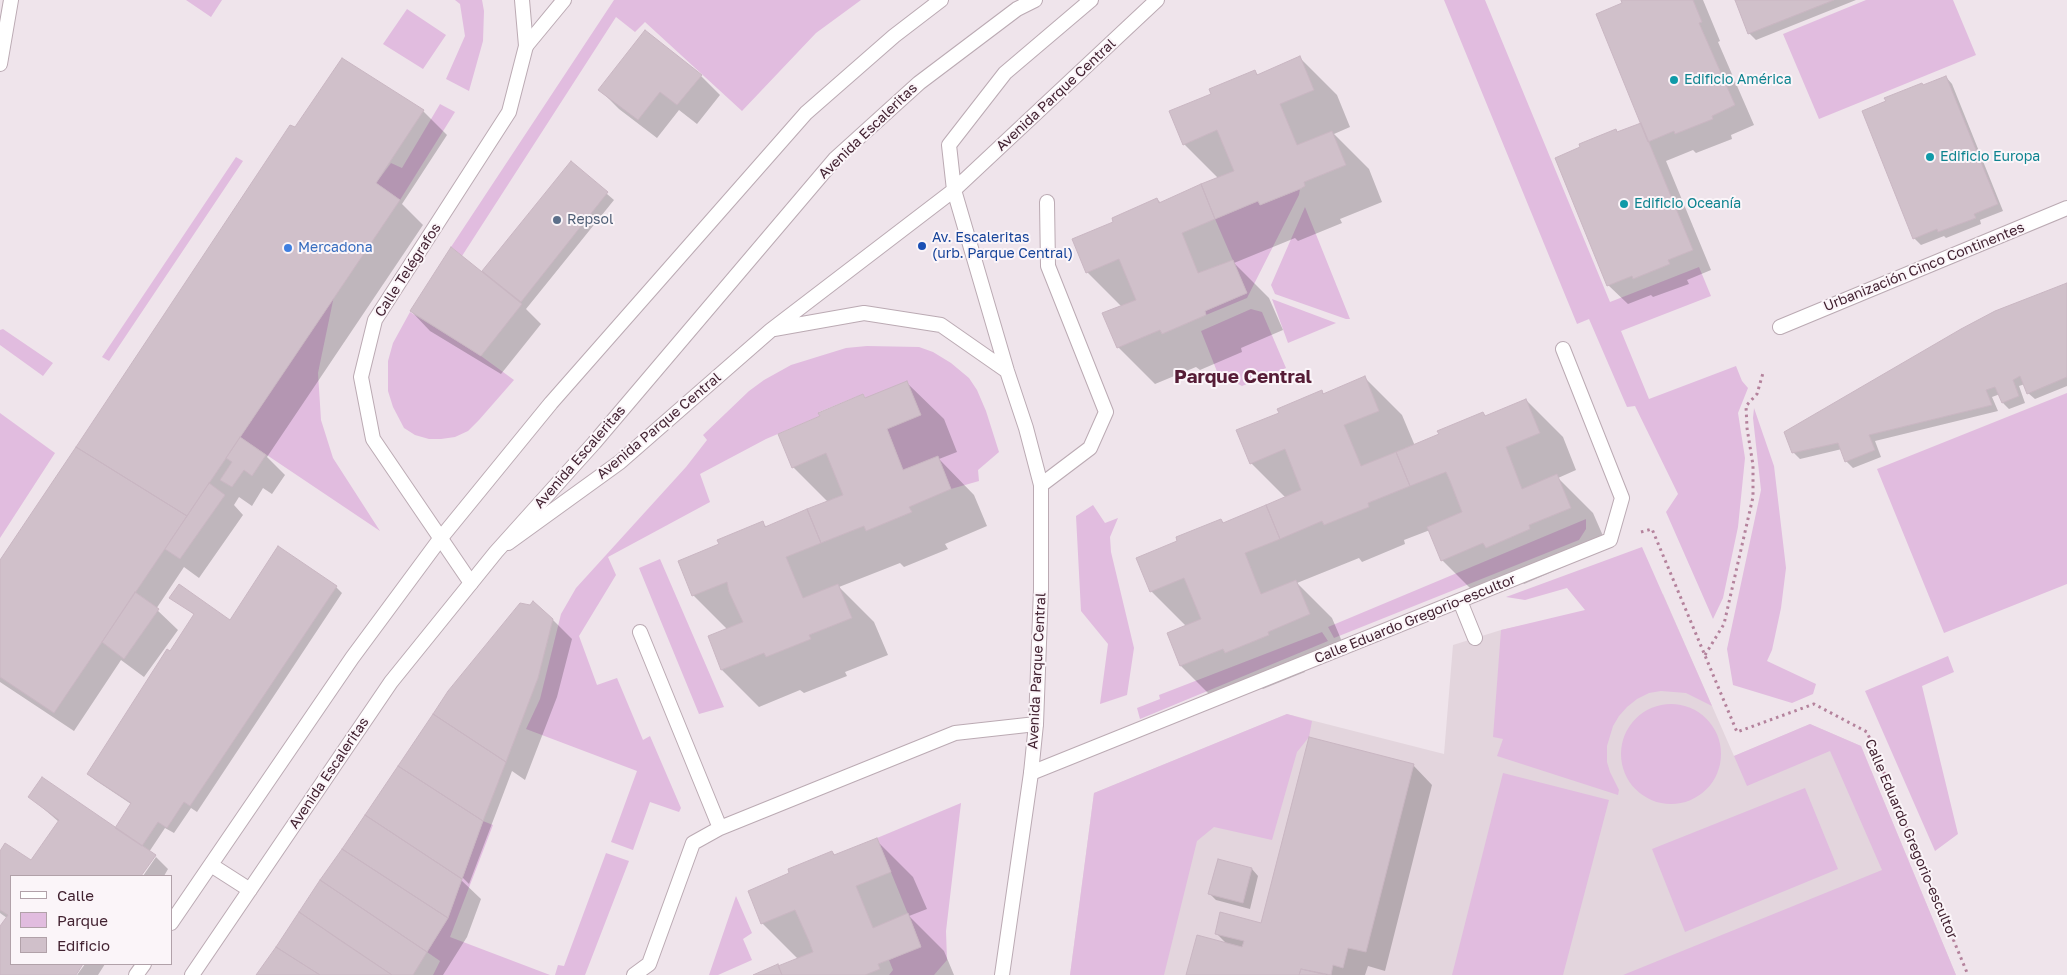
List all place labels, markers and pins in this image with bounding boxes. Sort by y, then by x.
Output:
place label: Edificio América [1684,72,1792,88]
marker: Edificio América [1668,74,1680,86]
place label: Edificio Europa [1940,149,2040,165]
marker: Edificio Europa [1924,151,1936,163]
place label: Edificio Oceanía [1634,196,1741,212]
marker: Edificio Oceanía [1618,198,1630,210]
place label: Repsol [567,212,613,228]
marker: Repsol [551,214,563,226]
place label: Av. Escaleritas (urb. Parque Central) [932,230,1073,262]
place label: Mercadona [298,240,373,256]
marker: Av. Escaleritas (urb. Parque Central) [916,240,928,252]
marker: Mercadona [282,242,294,254]

